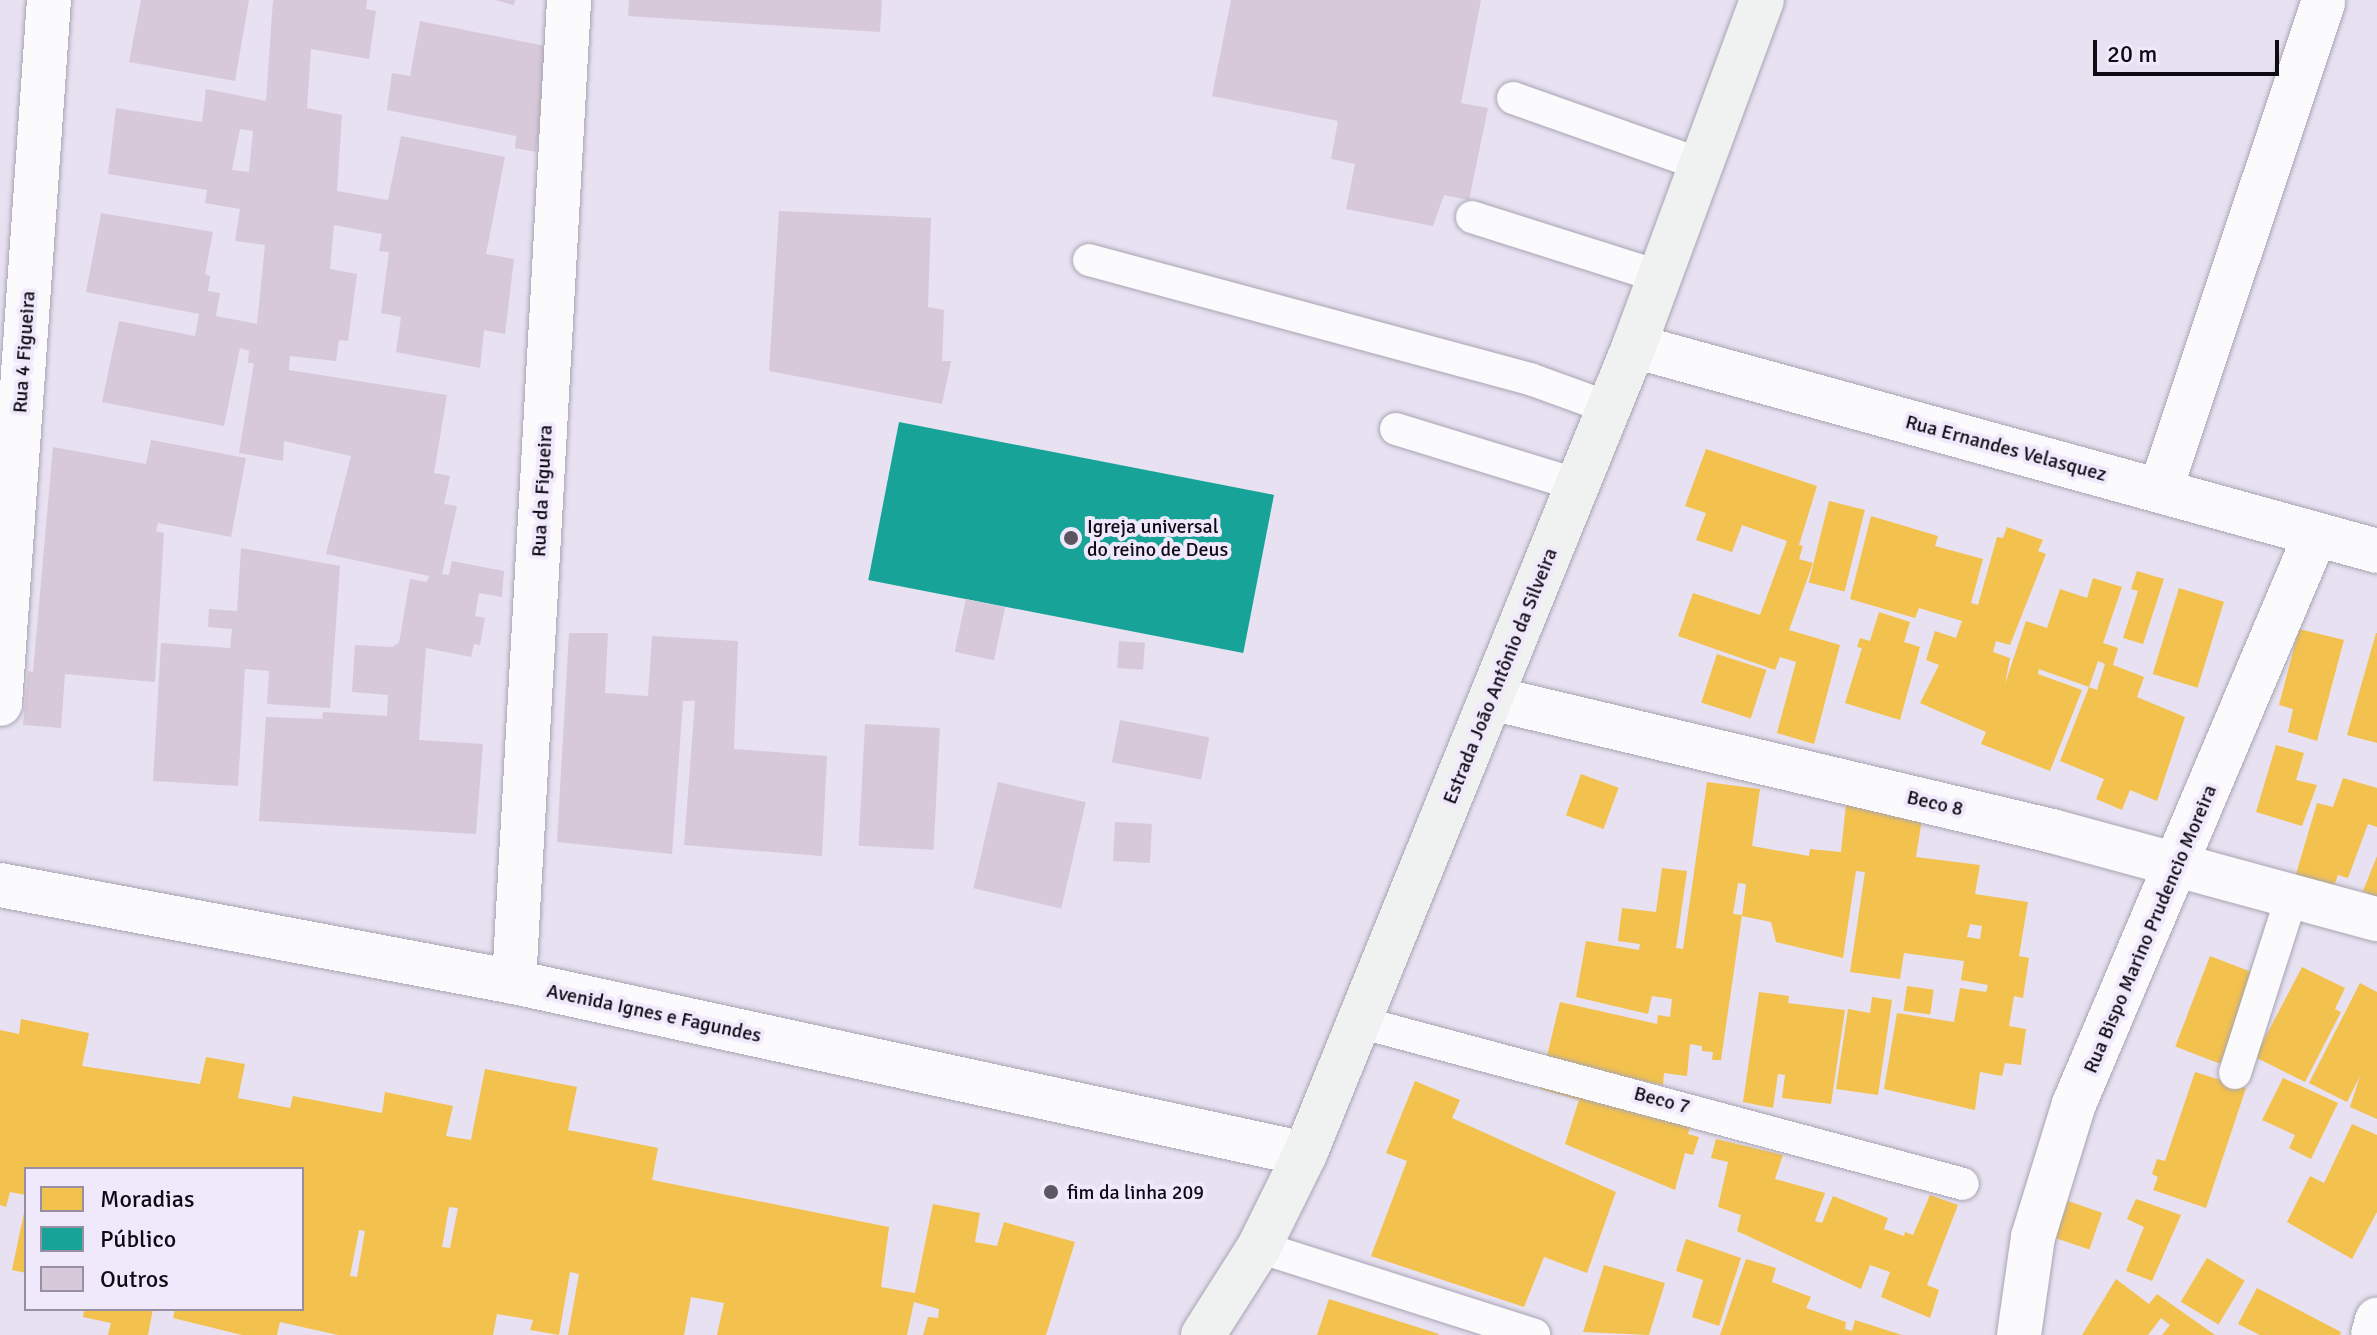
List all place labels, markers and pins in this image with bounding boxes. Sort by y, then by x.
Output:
place label: Igreja universal do reino de Deus [1087,514,1228,561]
marker: Igreja universal do reino de Deus [1062,529,1080,547]
place label: fim da linha 209 [1067,1180,1204,1204]
marker: fim da linha 209 [1042,1183,1060,1201]

